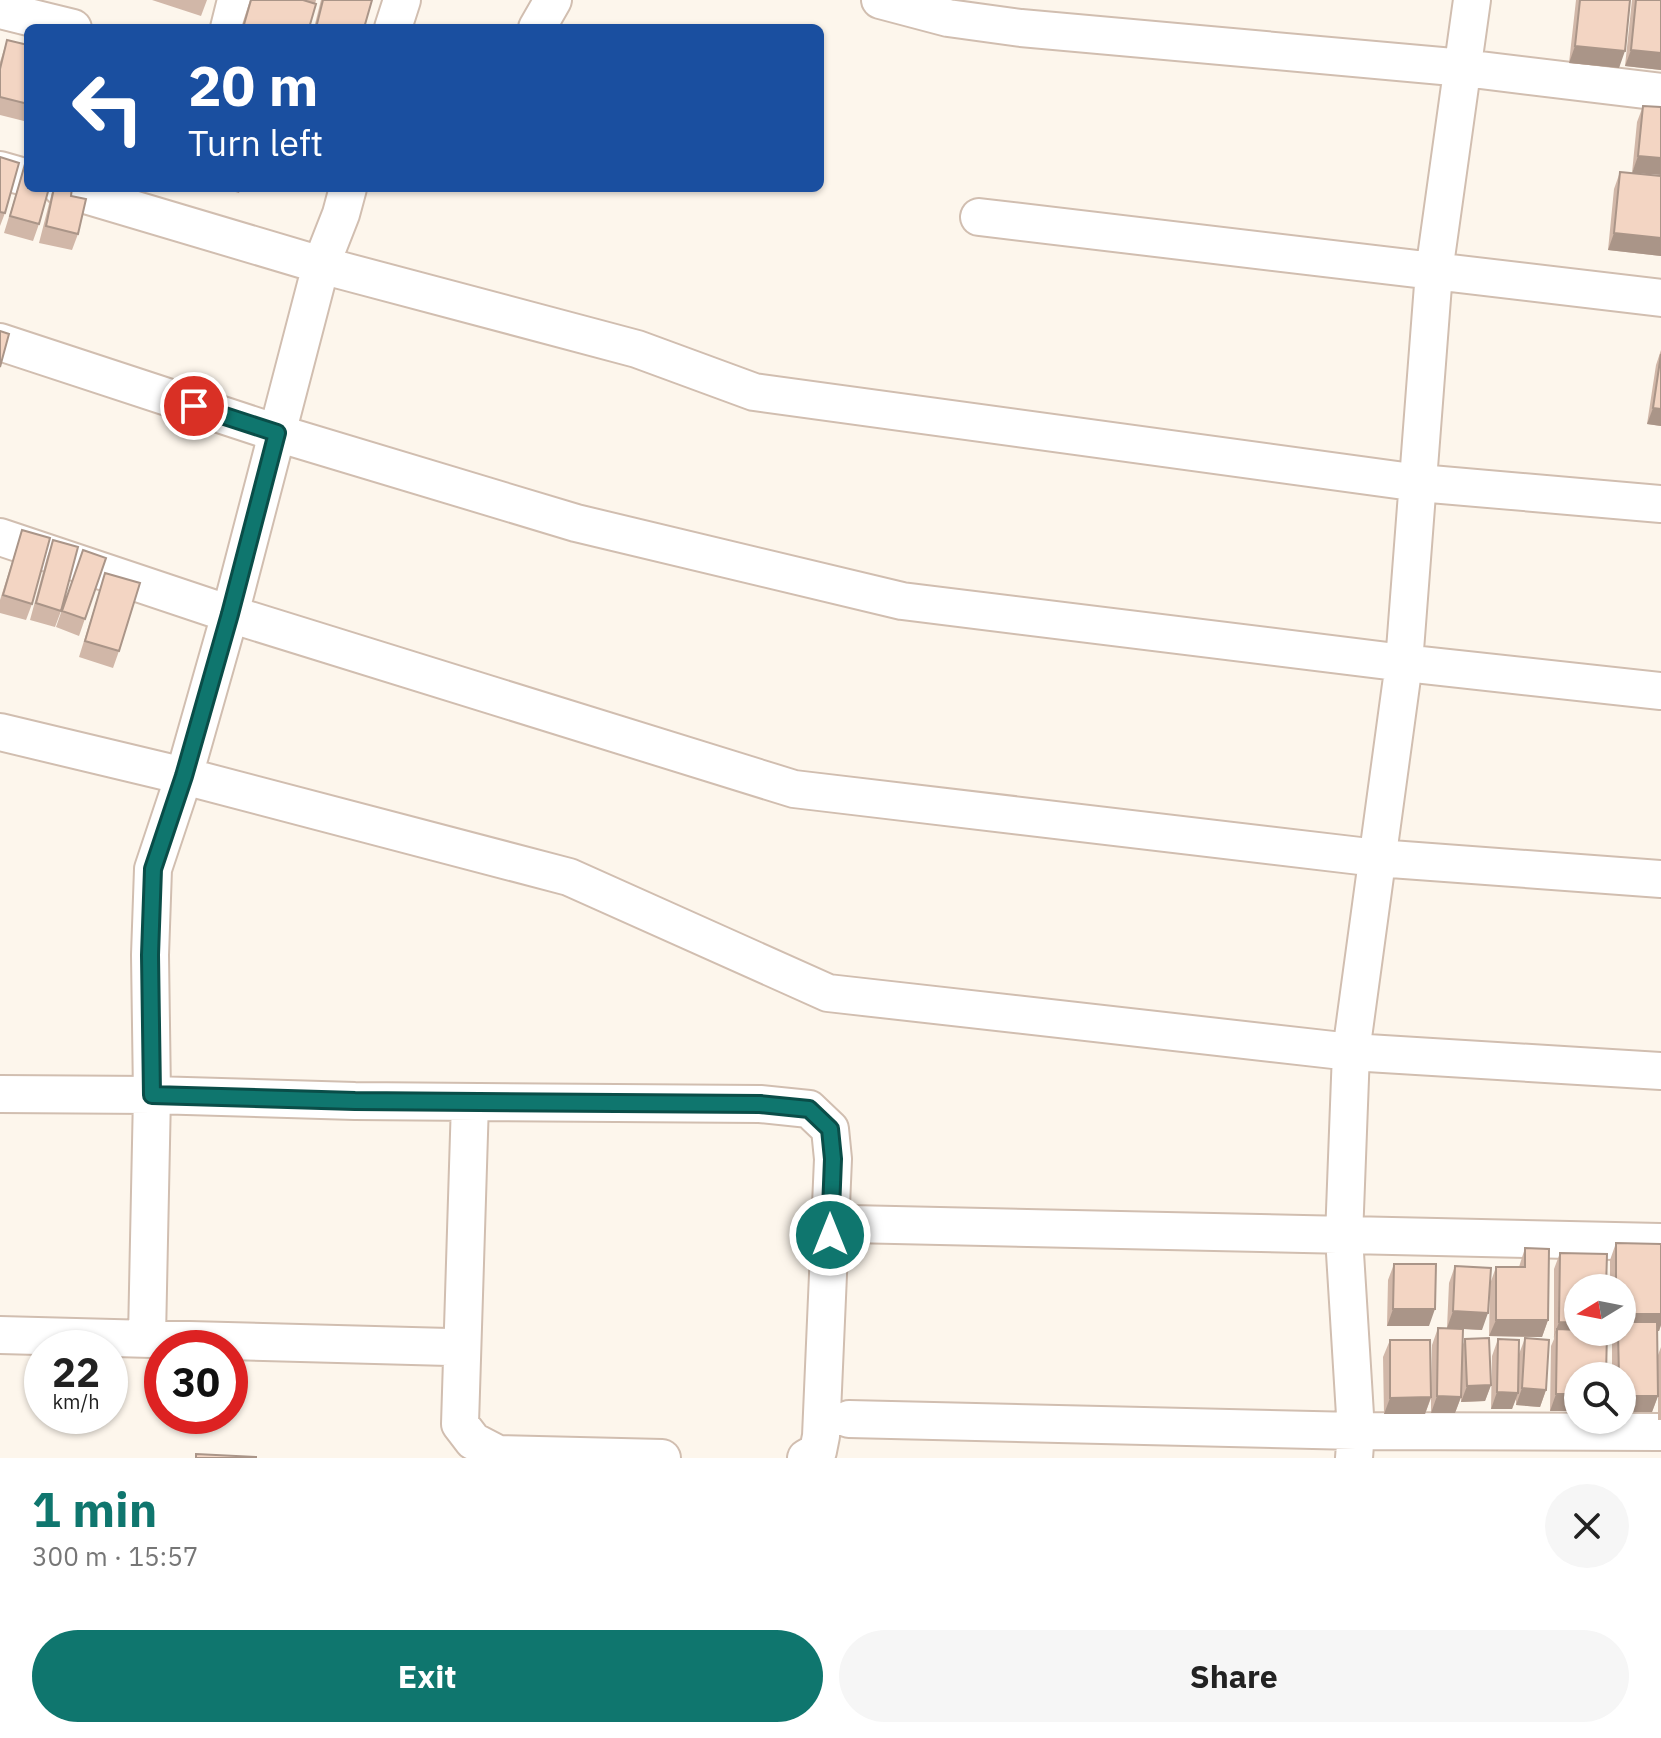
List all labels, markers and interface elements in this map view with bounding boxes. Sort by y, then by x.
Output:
text: 20 m [188,49,318,121]
icon: left [56,56,160,160]
text: Turn left [188,119,323,166]
pin [160,372,228,440]
icon: arrive [172,384,216,428]
position arrow [788,1193,872,1277]
north arrow [1564,1274,1636,1346]
map controls [1564,1274,1636,1434]
speed limit sign: 30 [144,1330,248,1434]
text: 22 [52,1346,100,1398]
button: search [1564,1362,1636,1434]
text: km/h [52,1388,100,1415]
text: 1 min [32,1478,157,1540]
button: close [1545,1484,1629,1568]
text: 300 m · 15:57 [32,1539,198,1573]
button: Exit [32,1630,823,1722]
button: Share [839,1630,1629,1722]

